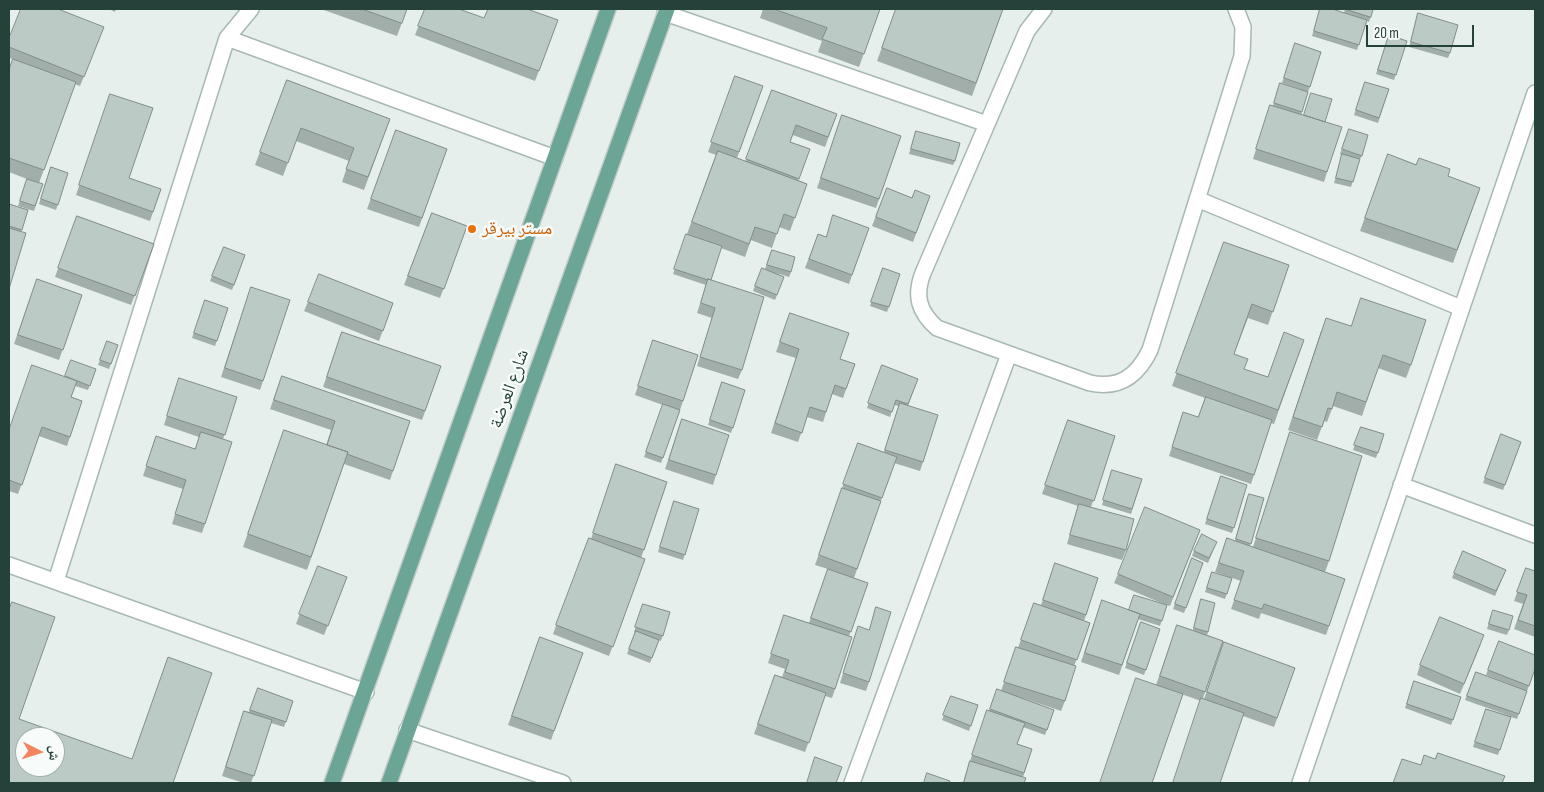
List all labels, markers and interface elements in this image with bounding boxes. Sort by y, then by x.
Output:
scale bar [1369,15,1476,47]
text: 20 m [1374,24,1399,43]
place label: مستر بيرقر [482,218,552,240]
marker: مستر بيرقر [466,223,478,235]
street label: شارع العرضة [486,347,534,431]
north arrow [15,727,65,777]
text: ش [45,745,64,761]

